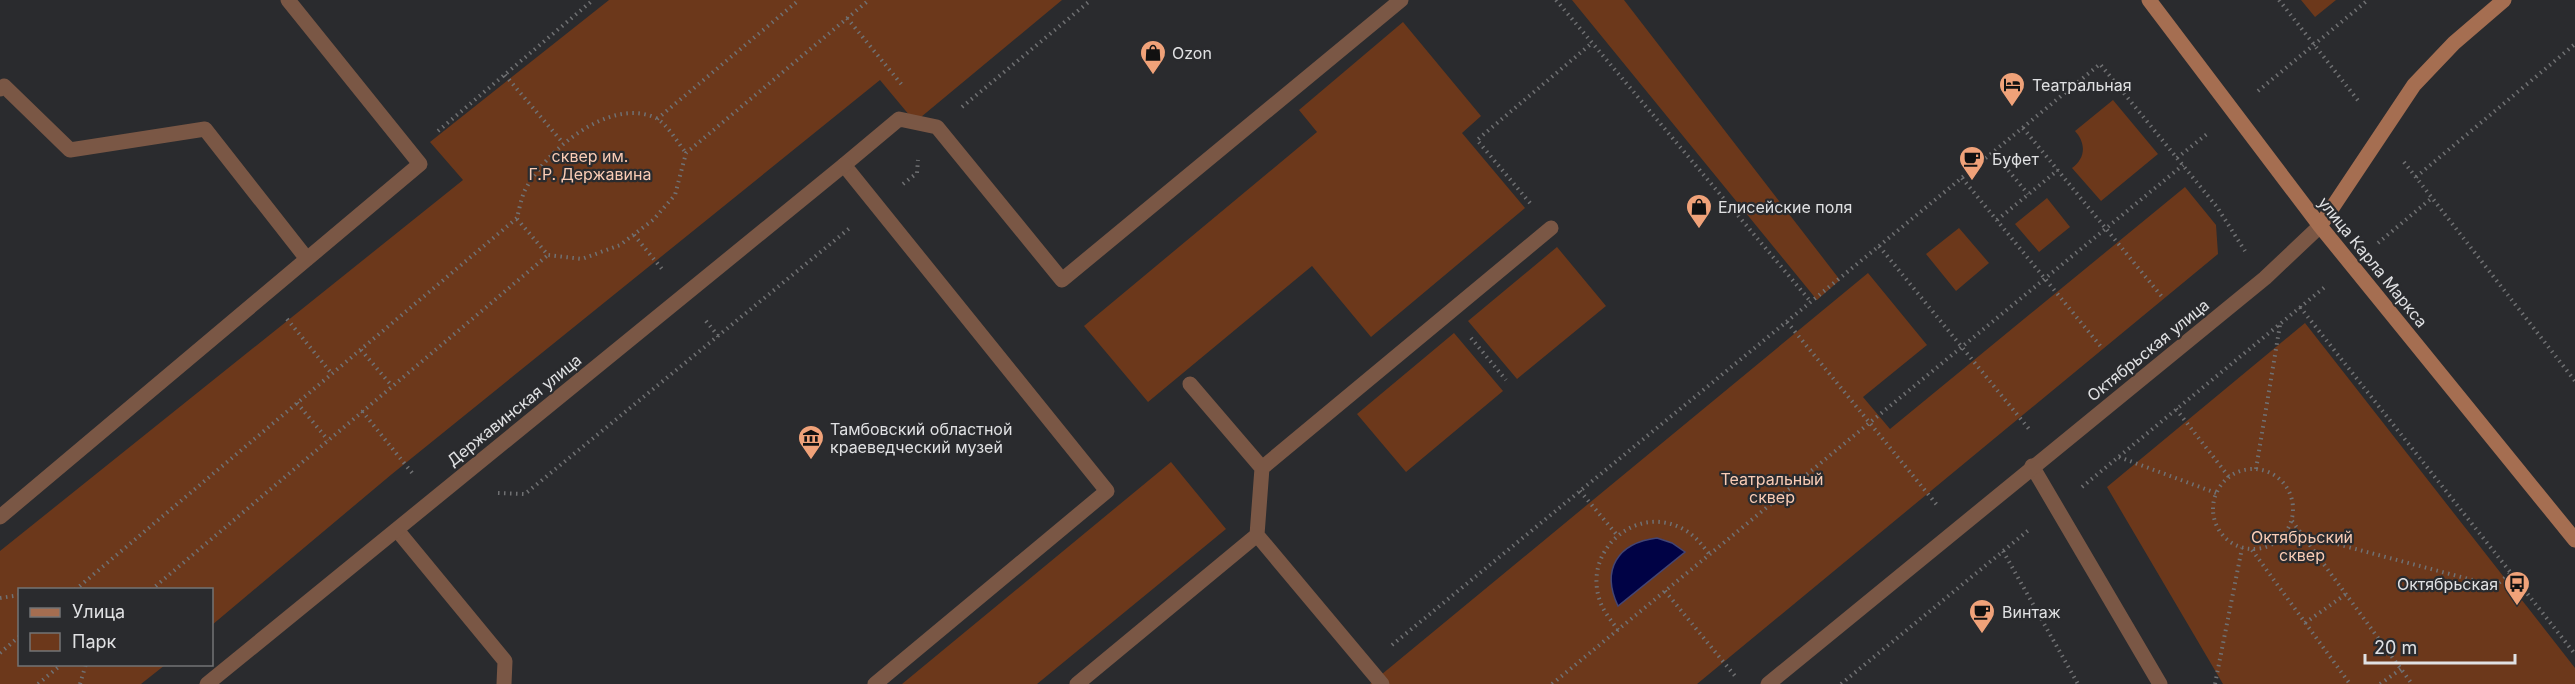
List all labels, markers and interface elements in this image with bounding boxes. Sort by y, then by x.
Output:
shop icon: Ozon [1138,38,1168,76]
place label: Ozon [1172,43,1212,63]
hotel icon: Театральная [1997,70,2027,108]
place label: Театральная [2032,75,2132,95]
cafe icon: Буфет [1957,144,1987,182]
park label: сквер им. Г.Р. Державина [529,146,651,184]
place label: Буфет [1992,149,2039,169]
shop icon: Елисейские поля [1684,192,1714,230]
street label: улица Карла Маркса [2314,193,2432,331]
place label: Елисейские поля [1718,197,1852,217]
street label: Октябрьская улица [2083,295,2213,405]
street label: Державинская улица [443,350,585,470]
place label: Тамбовский областной краеведческий музей [830,419,1012,457]
museum icon: Тамбовский областной краеведческий музей [796,423,826,461]
park label: Театральный сквер [1720,469,1824,507]
park label: Октябрьский сквер [2251,527,2353,565]
bus stop icon: Октябрьская [2502,569,2532,607]
place label: Октябрьская [2397,574,2498,594]
legend [18,588,213,666]
cafe icon: Винтаж [1967,597,1997,635]
text: Улица [72,601,125,622]
place label: Винтаж [2002,602,2061,622]
scale bar [2365,627,2515,665]
text: Парк [72,631,117,652]
text: 20 m [2374,637,2417,658]

